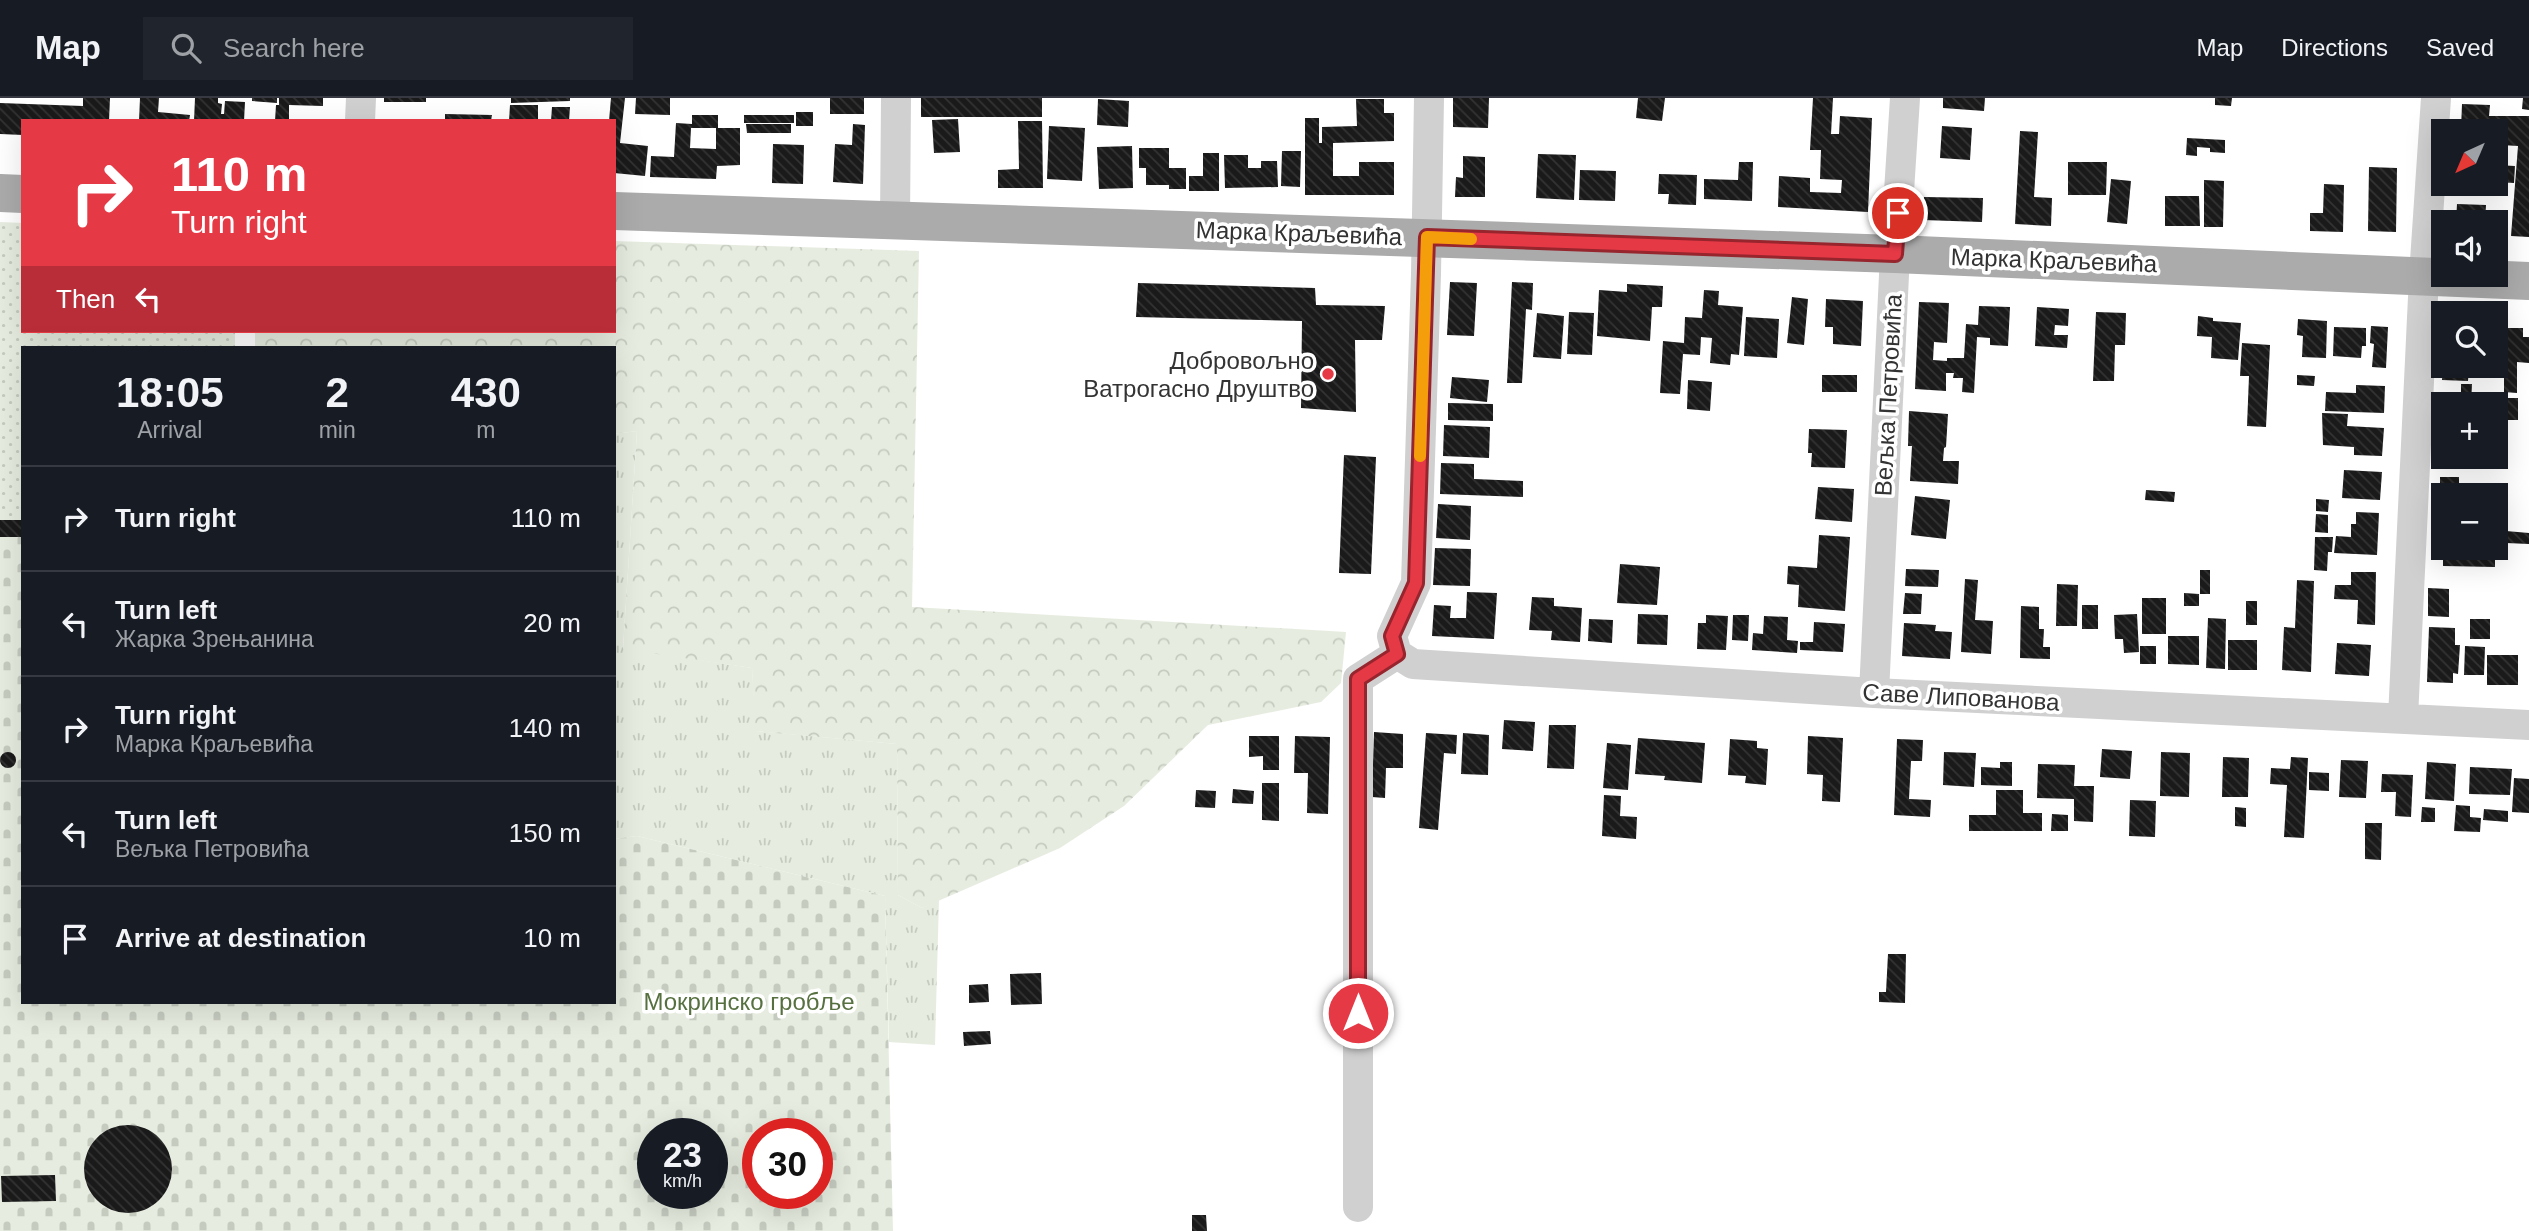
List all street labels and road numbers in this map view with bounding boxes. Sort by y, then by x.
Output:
street label: Марка Краљевића [1195,216,1403,250]
street label: Марка Краљевића [1950,243,2158,277]
street label: Вељка Петровића [1869,293,1907,497]
street label: Саве Липованова [1862,678,2061,716]

